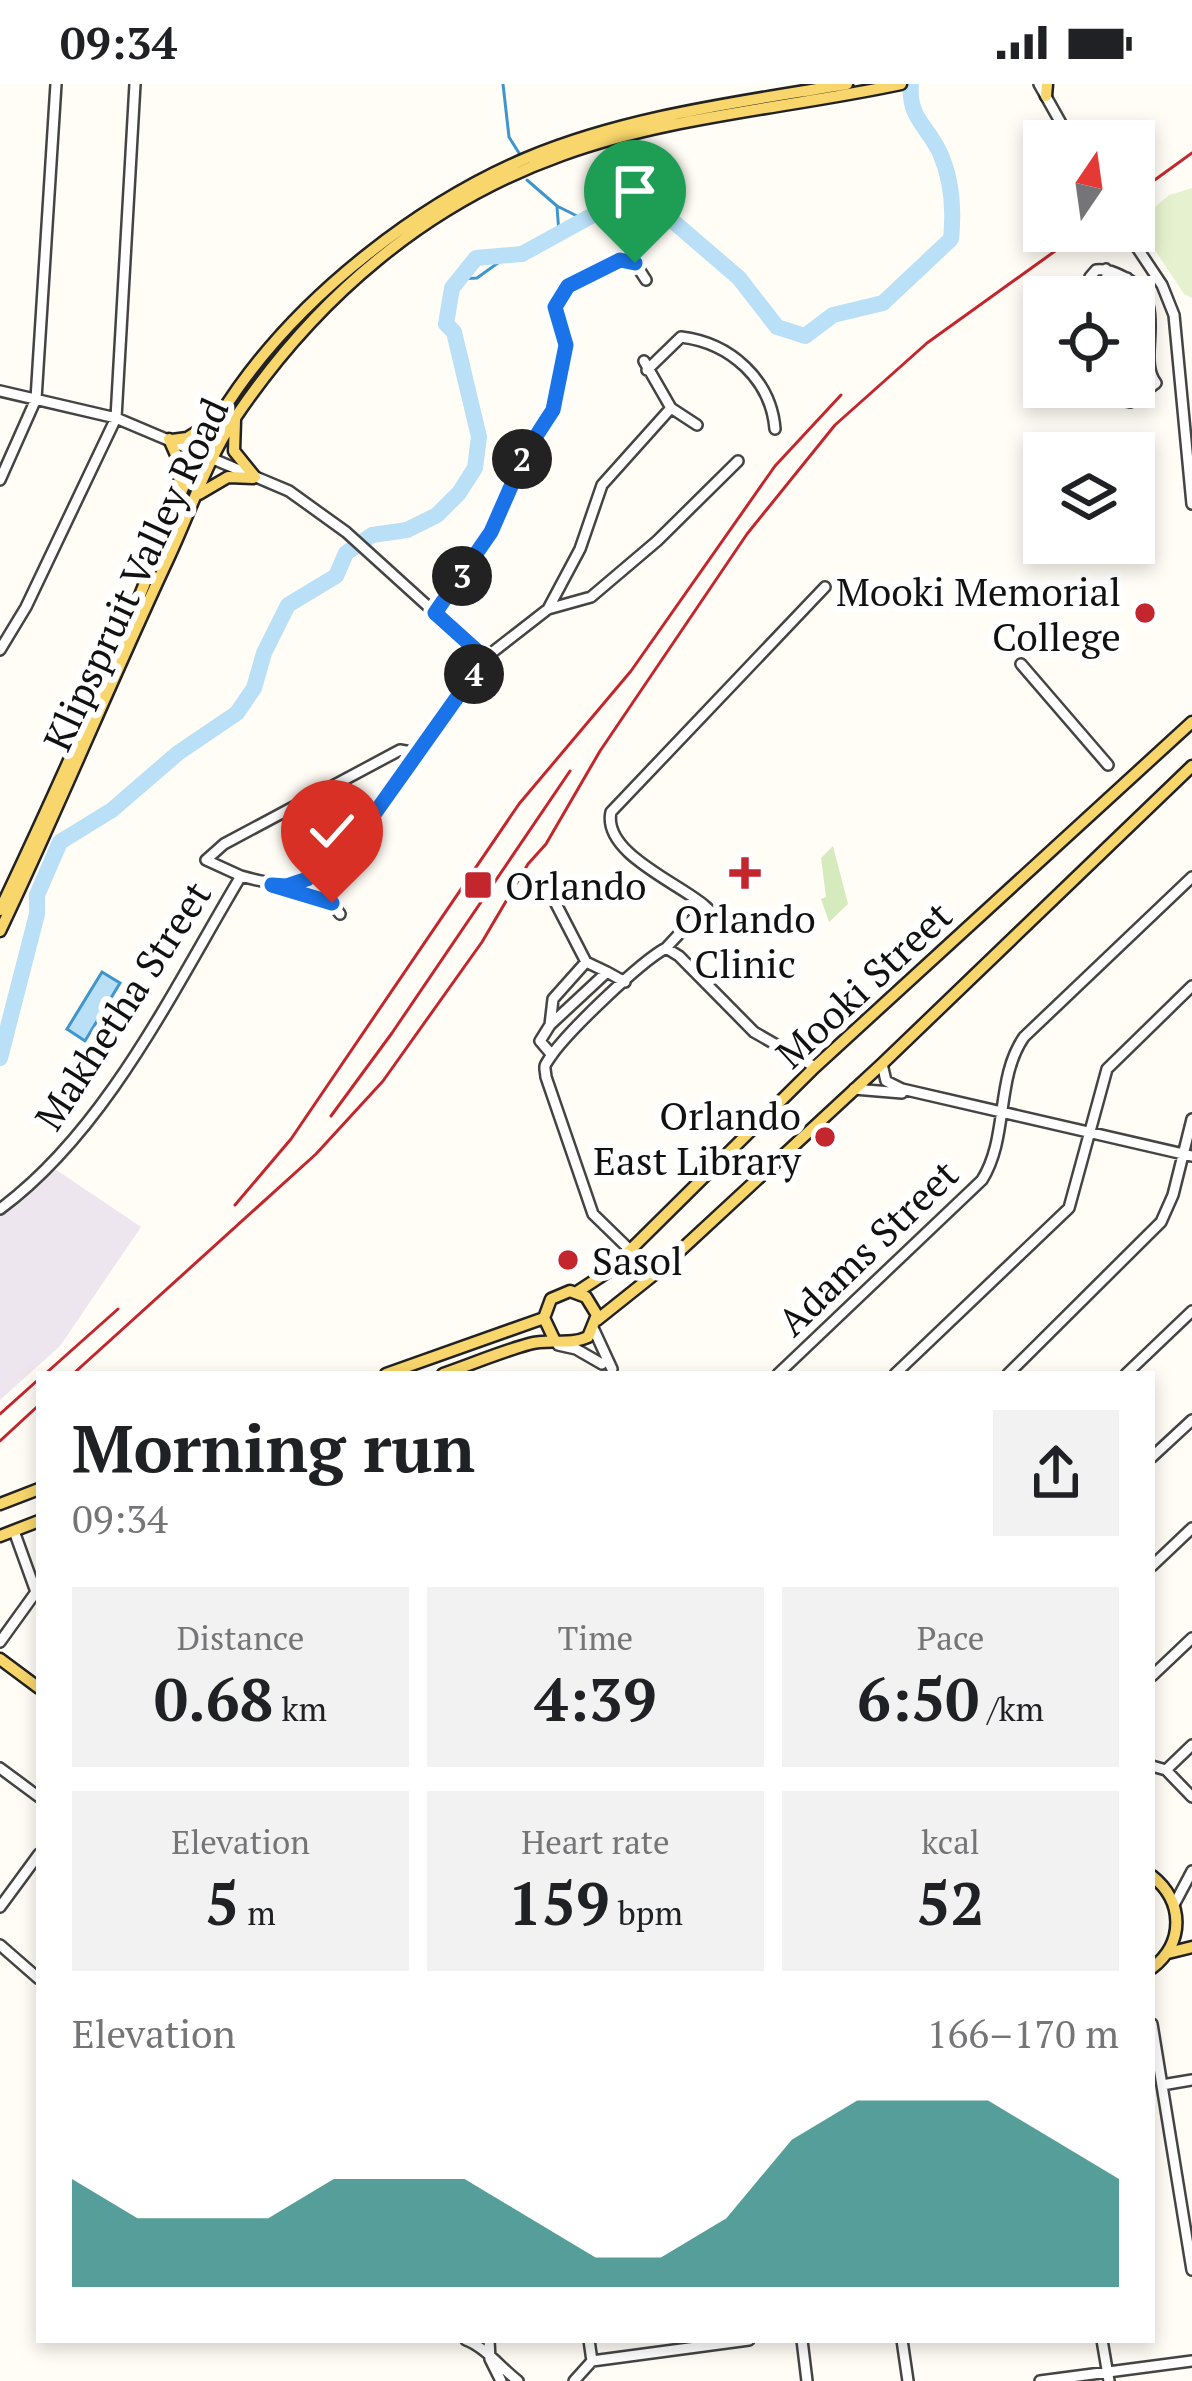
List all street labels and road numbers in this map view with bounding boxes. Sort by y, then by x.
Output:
street label: Klipspruit Valley Road [30,389,240,759]
street label: Makhetha Street [22,871,222,1139]
street label: Mooki Street [764,889,962,1079]
street label: Adams Street [765,1148,969,1346]

